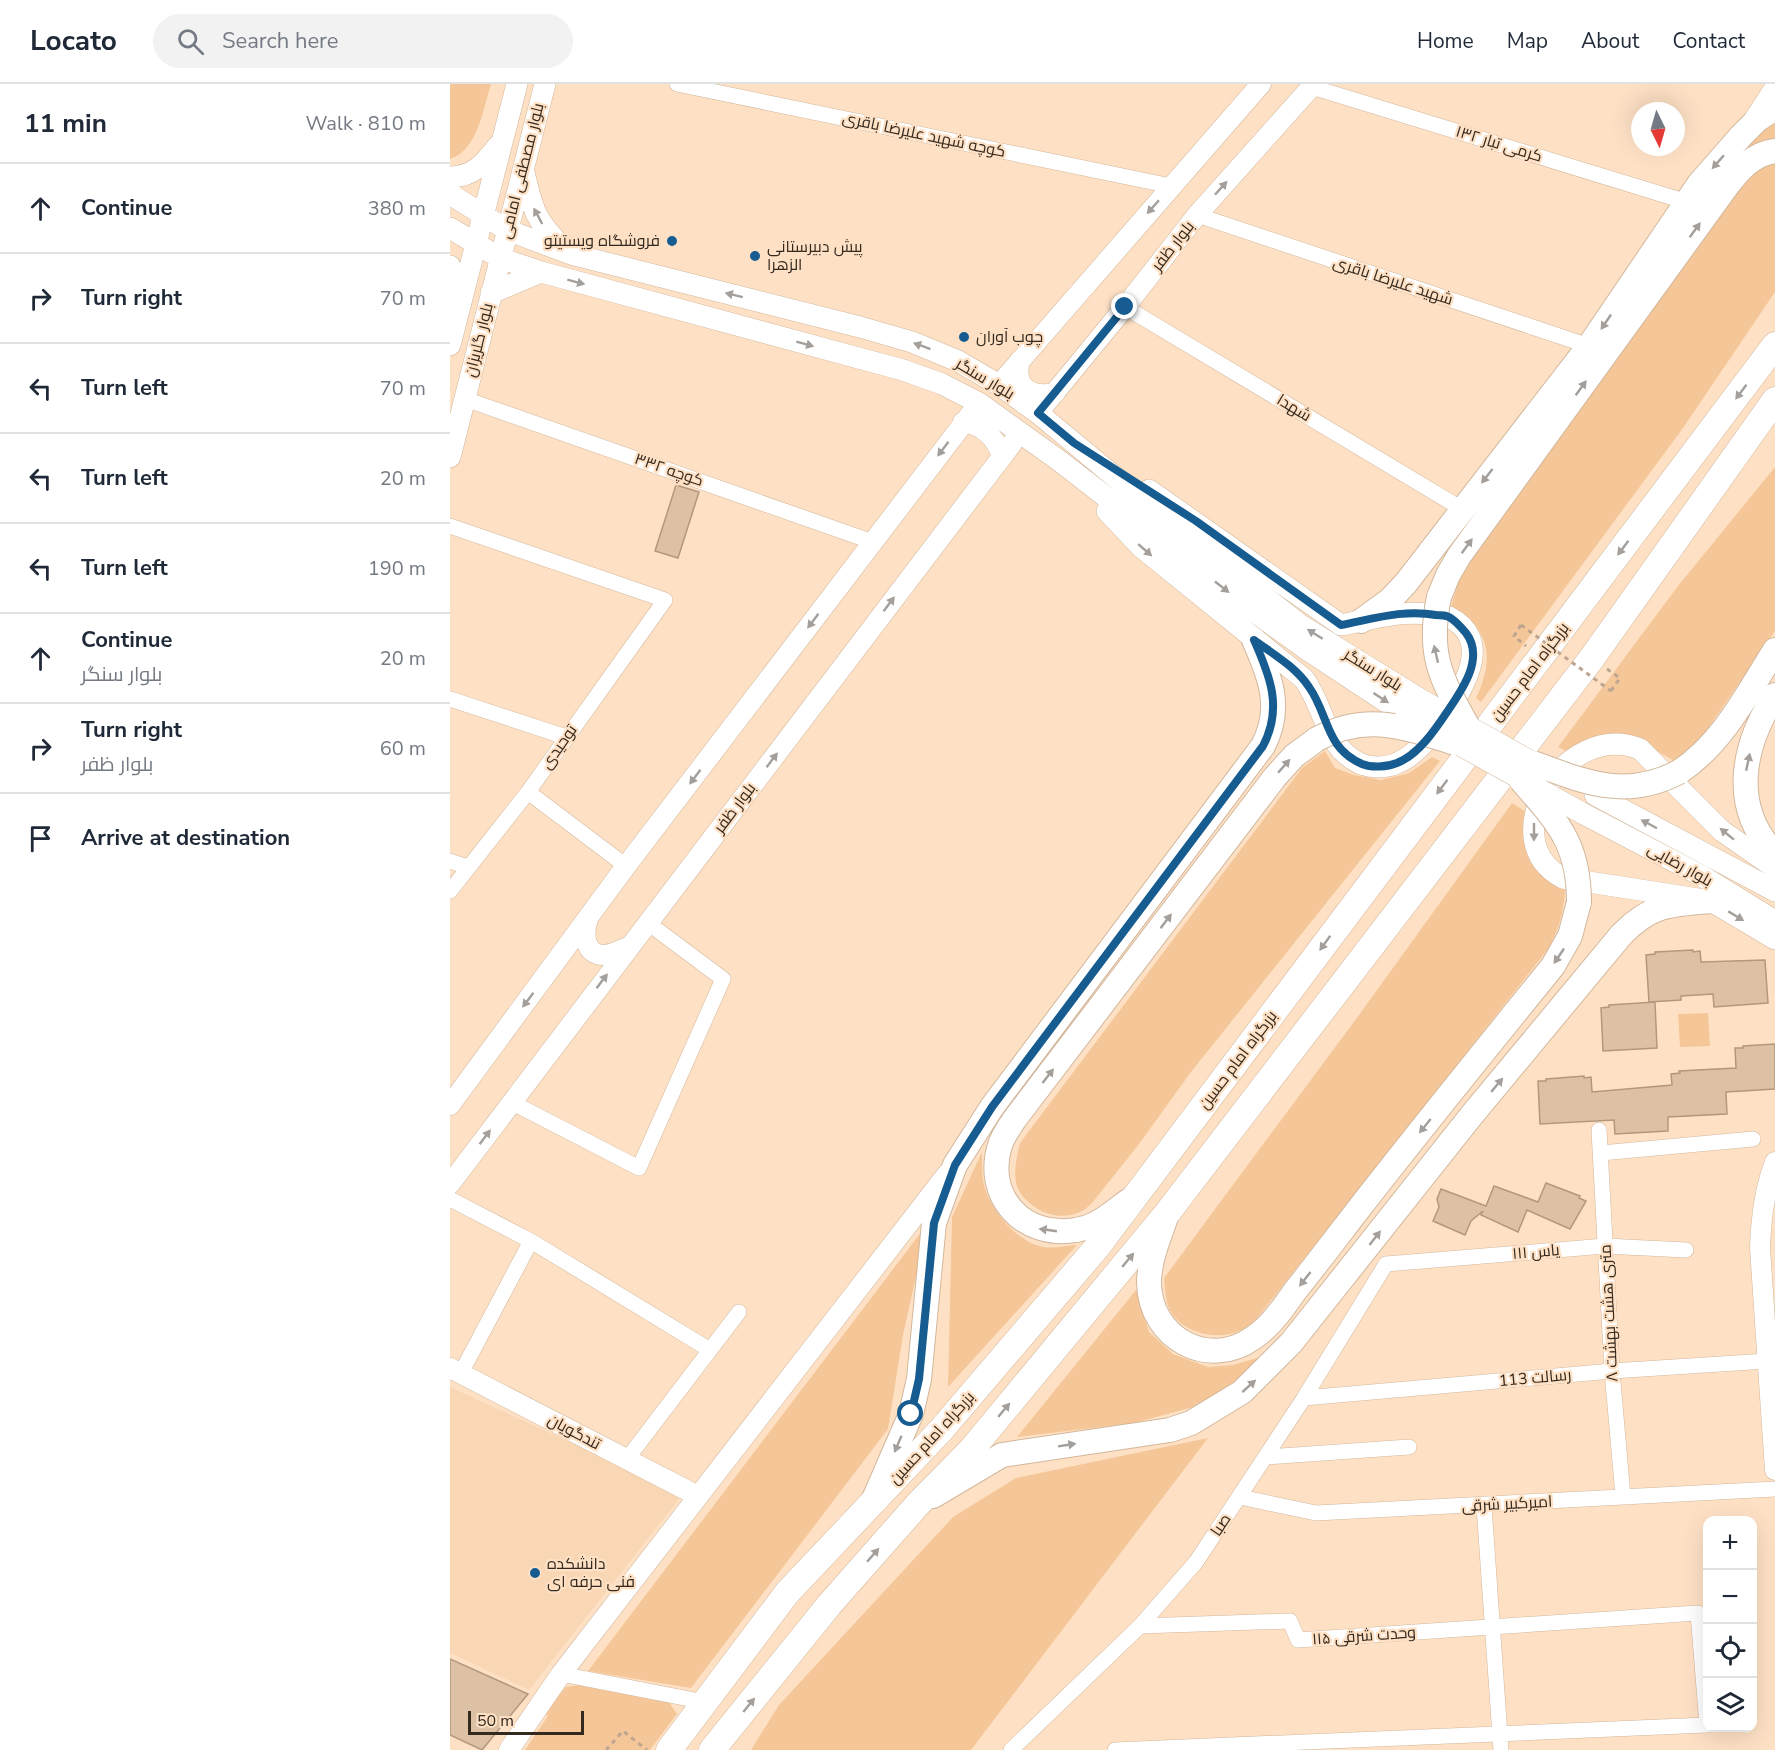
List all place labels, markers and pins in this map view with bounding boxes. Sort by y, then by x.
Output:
place label: فروشگاه ویستیتو [544,230,660,252]
marker: فروشگاه ویستیتو [665,234,679,248]
place label: پیش دبیرستانی الزهرا [767,236,863,276]
marker: پیش دبیرستانی الزهرا [748,249,762,263]
place label: چوب آوران [976,326,1043,348]
marker: چوب آوران [957,330,971,344]
place label: دانشکده فنی حرفه ای [547,1553,635,1593]
marker: دانشکده فنی حرفه ای [528,1566,542,1580]

